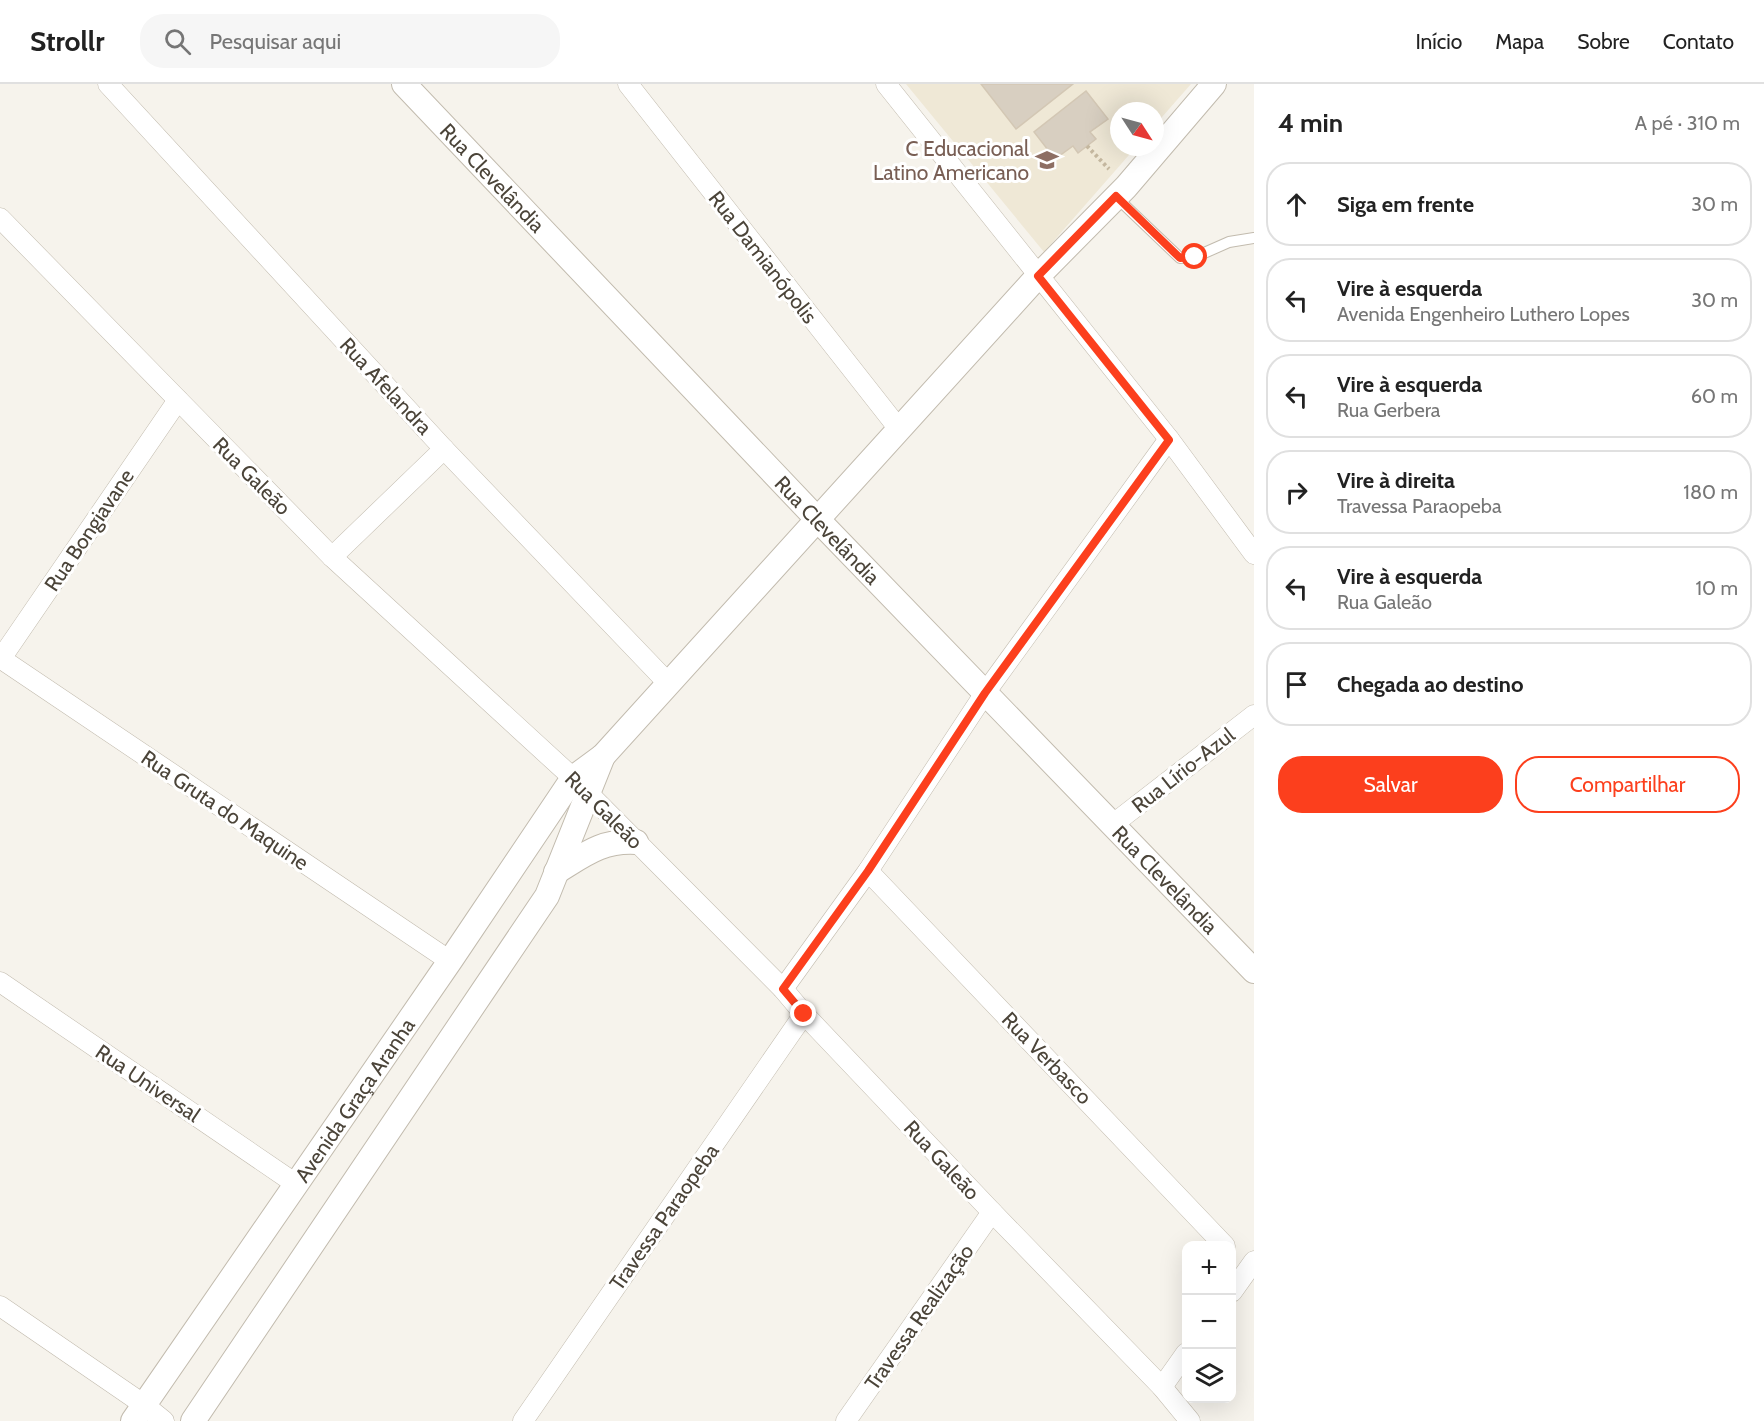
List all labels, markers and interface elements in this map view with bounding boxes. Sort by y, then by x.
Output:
search box [140,14,560,68]
text: Strollr [30,24,104,58]
icon: search [161,25,194,58]
text: Pesquisar aqui [209,28,341,55]
text: Início [1415,29,1462,54]
text: Mapa [1495,29,1544,54]
text: Sobre [1577,29,1630,54]
text: Contato [1663,29,1734,54]
north arrow [1110,102,1164,156]
text: 4 min [1278,107,1343,139]
text: A pé · 310 m [1635,111,1740,135]
street label: Rua Clevelândia [435,118,550,237]
place label: C Educacional Latino Americano [873,136,1029,185]
school or university icon: C Educacional Latino Americano [1034,147,1060,173]
street label: Rua Damianópolis [704,186,823,328]
icon: ahead [1280,188,1313,221]
text: Siga em frente [1337,191,1474,218]
text: 30 m [1691,192,1738,216]
route start [1181,243,1207,269]
text: Vire à esquerda [1337,275,1482,302]
icon: left [1280,284,1313,317]
text: 30 m [1691,288,1738,312]
text: Avenida Engenheiro Luthero Lopes [1337,302,1630,326]
street label: Rua Afelandra [335,332,437,440]
text: Vire à esquerda [1337,371,1482,398]
icon: left [1280,380,1313,413]
text: 60 m [1691,384,1738,408]
text: Rua Gerbera [1337,398,1440,422]
street label: Rua Galeão [208,432,296,520]
street label: Rua Bongiavane [39,464,139,596]
text: Vire à direita [1337,467,1455,494]
street label: Rua Clevelândia [770,470,885,589]
icon: right [1280,476,1313,509]
text: 180 m [1683,480,1738,504]
text: Travessa Paraopeba [1337,494,1502,518]
text: Vire à esquerda [1337,563,1482,590]
icon: left [1280,572,1313,605]
text: 10 m [1695,576,1738,600]
text: Rua Galeão [1337,590,1432,614]
icon: arrive [1280,668,1313,701]
text: Chegada ao destino [1337,671,1523,698]
street label: Rua Lírio-Azul [1127,722,1239,818]
street label: Rua Gruta do Maquine [137,745,314,875]
button: Salvar [1278,756,1503,813]
button: Compartilhar [1515,756,1740,813]
street label: Rua Galeão [560,766,648,854]
street label: Rua Clevelândia [1107,820,1223,939]
route end [790,1000,816,1026]
street label: Rua Verbasco [997,1007,1097,1109]
street label: Avenida Graça Aranha [289,1013,420,1187]
street label: Rua Universal [91,1039,205,1127]
street label: Rua Galeão [899,1115,985,1205]
street label: Travessa Paraopeba [604,1139,724,1295]
street label: Travessa Realização [859,1239,979,1395]
map controls [1182,1241,1236,1403]
button: + [1182,1241,1236,1295]
button: − [1182,1295,1236,1349]
button: layers [1182,1349,1236,1403]

